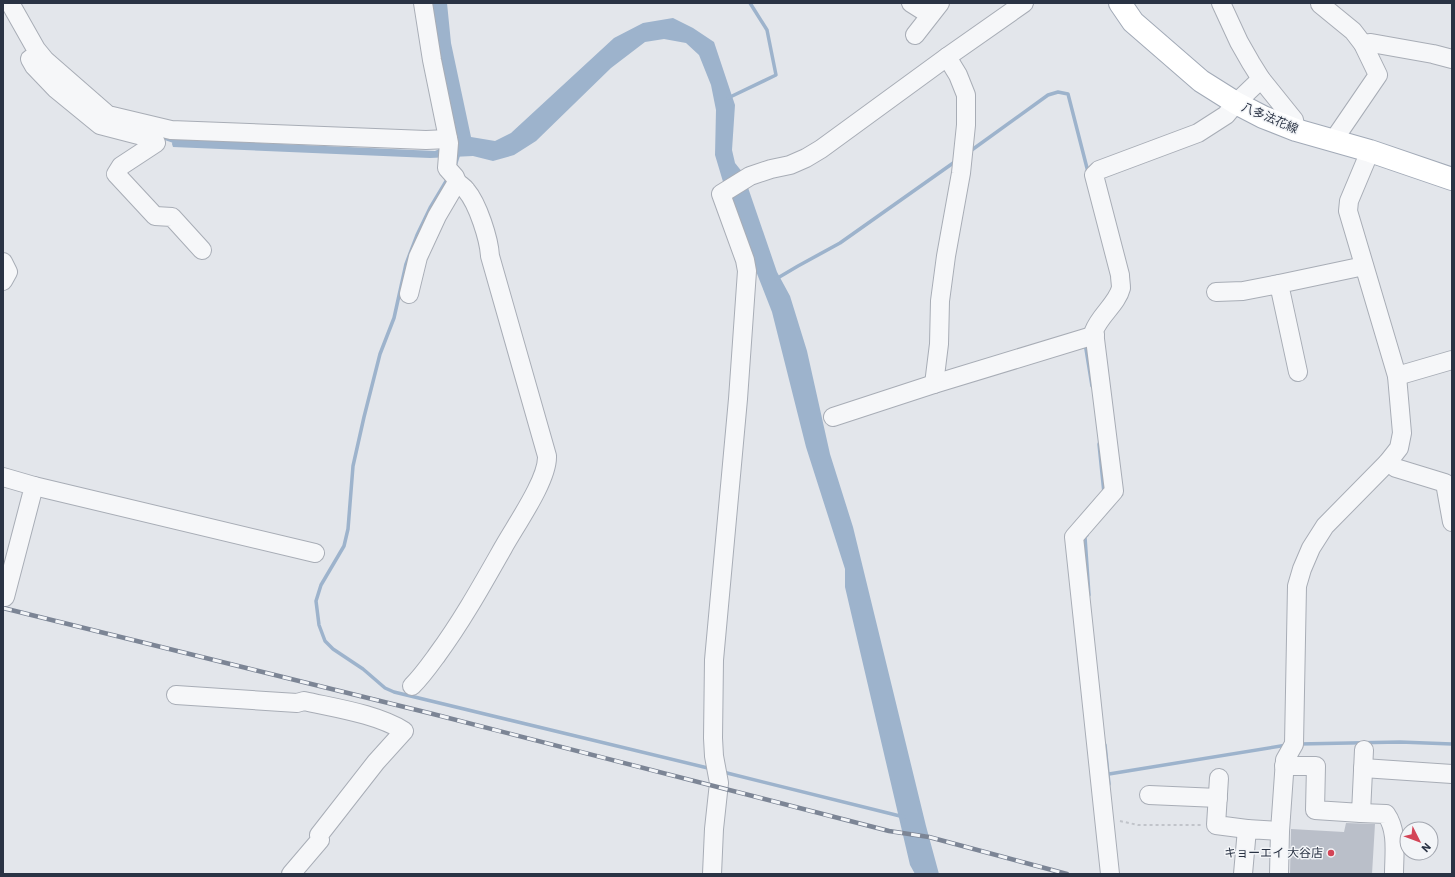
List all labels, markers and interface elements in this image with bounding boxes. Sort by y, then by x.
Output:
street label: 八多法花線 [1240,99,1301,136]
north arrow [1399,821,1439,861]
text: N [1419,840,1434,855]
place label: キョーエイ 大谷店 [1224,845,1323,860]
marker: キョーエイ 大谷店 [1326,848,1336,858]

